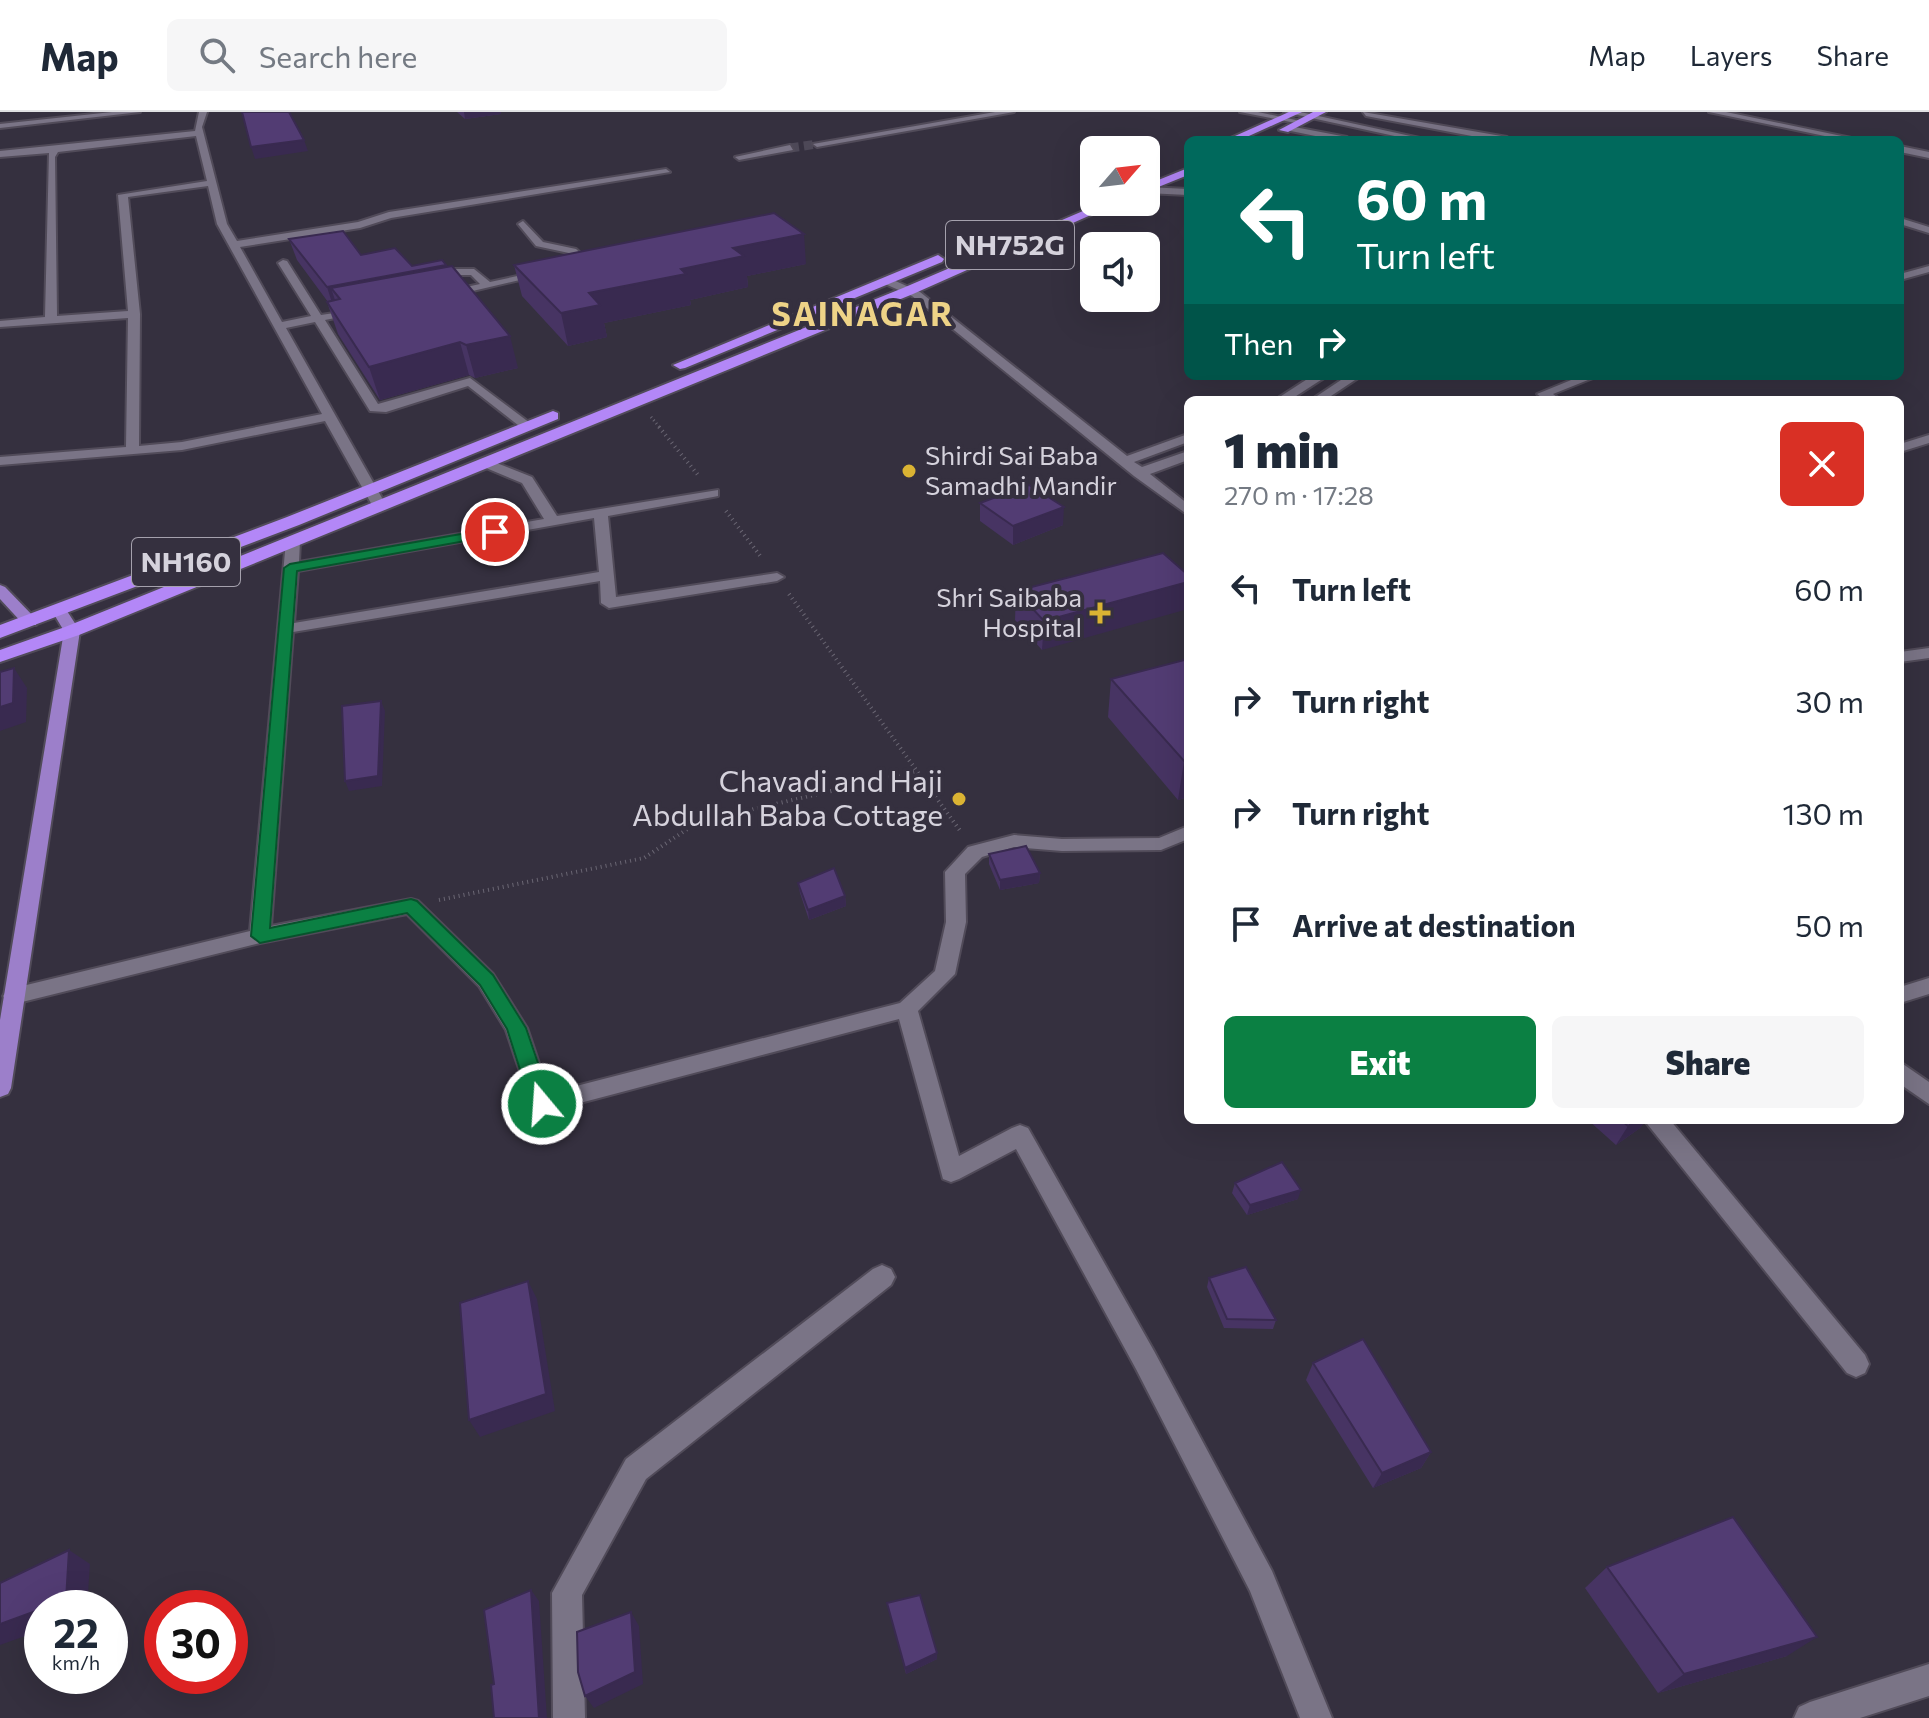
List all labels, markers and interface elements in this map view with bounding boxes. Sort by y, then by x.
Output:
search box [167,19,727,91]
text: Map [40,32,119,79]
icon: search [195,33,239,77]
text: Search here [259,37,417,74]
text: Map [1588,38,1646,72]
text: Layers [1690,38,1772,72]
text: Share [1816,38,1889,72]
north arrow [1080,136,1160,216]
map controls [1080,136,1160,312]
text: 60 m [1356,163,1487,232]
icon: left [1224,168,1328,272]
road number: NH752G [946,221,1074,269]
button: sound [1080,232,1160,312]
text: Turn left [1356,232,1495,276]
district label: SAINAGAR [772,293,954,333]
icon: right [1309,320,1353,364]
text: Then [1224,324,1293,361]
text: 1 min [1224,419,1339,478]
button: close [1780,422,1864,506]
place label: Shirdi Sai Baba Samadhi Mandir [925,439,1117,500]
marker: Shirdi Sai Baba Samadhi Mandir [900,462,918,480]
text: 270 m · 17:28 [1224,479,1374,510]
pin [461,498,529,566]
icon: arrive [473,510,517,554]
road number: NH160 [132,538,240,586]
icon: left [1224,566,1268,610]
text: Turn left [1292,570,1411,607]
text: 60 m [1794,570,1864,607]
place label: Shri Saibaba Hospital [936,581,1082,642]
marker: Shri Saibaba Hospital [1089,602,1111,624]
icon: right [1224,678,1268,722]
text: Turn right [1292,682,1429,719]
text: 30 m [1795,682,1864,719]
place label: Chavadi and Haji Abdullah Baba Cottage [632,761,943,832]
marker: Chavadi and Haji Abdullah Baba Cottage [950,790,968,808]
icon: right [1224,790,1268,834]
text: Turn right [1292,794,1429,831]
text: 130 m [1783,794,1864,831]
icon: arrive [1224,902,1268,946]
text: Arrive at destination [1292,906,1576,943]
text: 50 m [1795,906,1864,943]
button: Exit [1224,1016,1536,1108]
button: Share [1552,1016,1864,1108]
position arrow [500,1062,584,1146]
speed limit sign: 30 [144,1590,248,1694]
text: 22 [53,1607,99,1656]
text: km/h [52,1650,100,1674]

